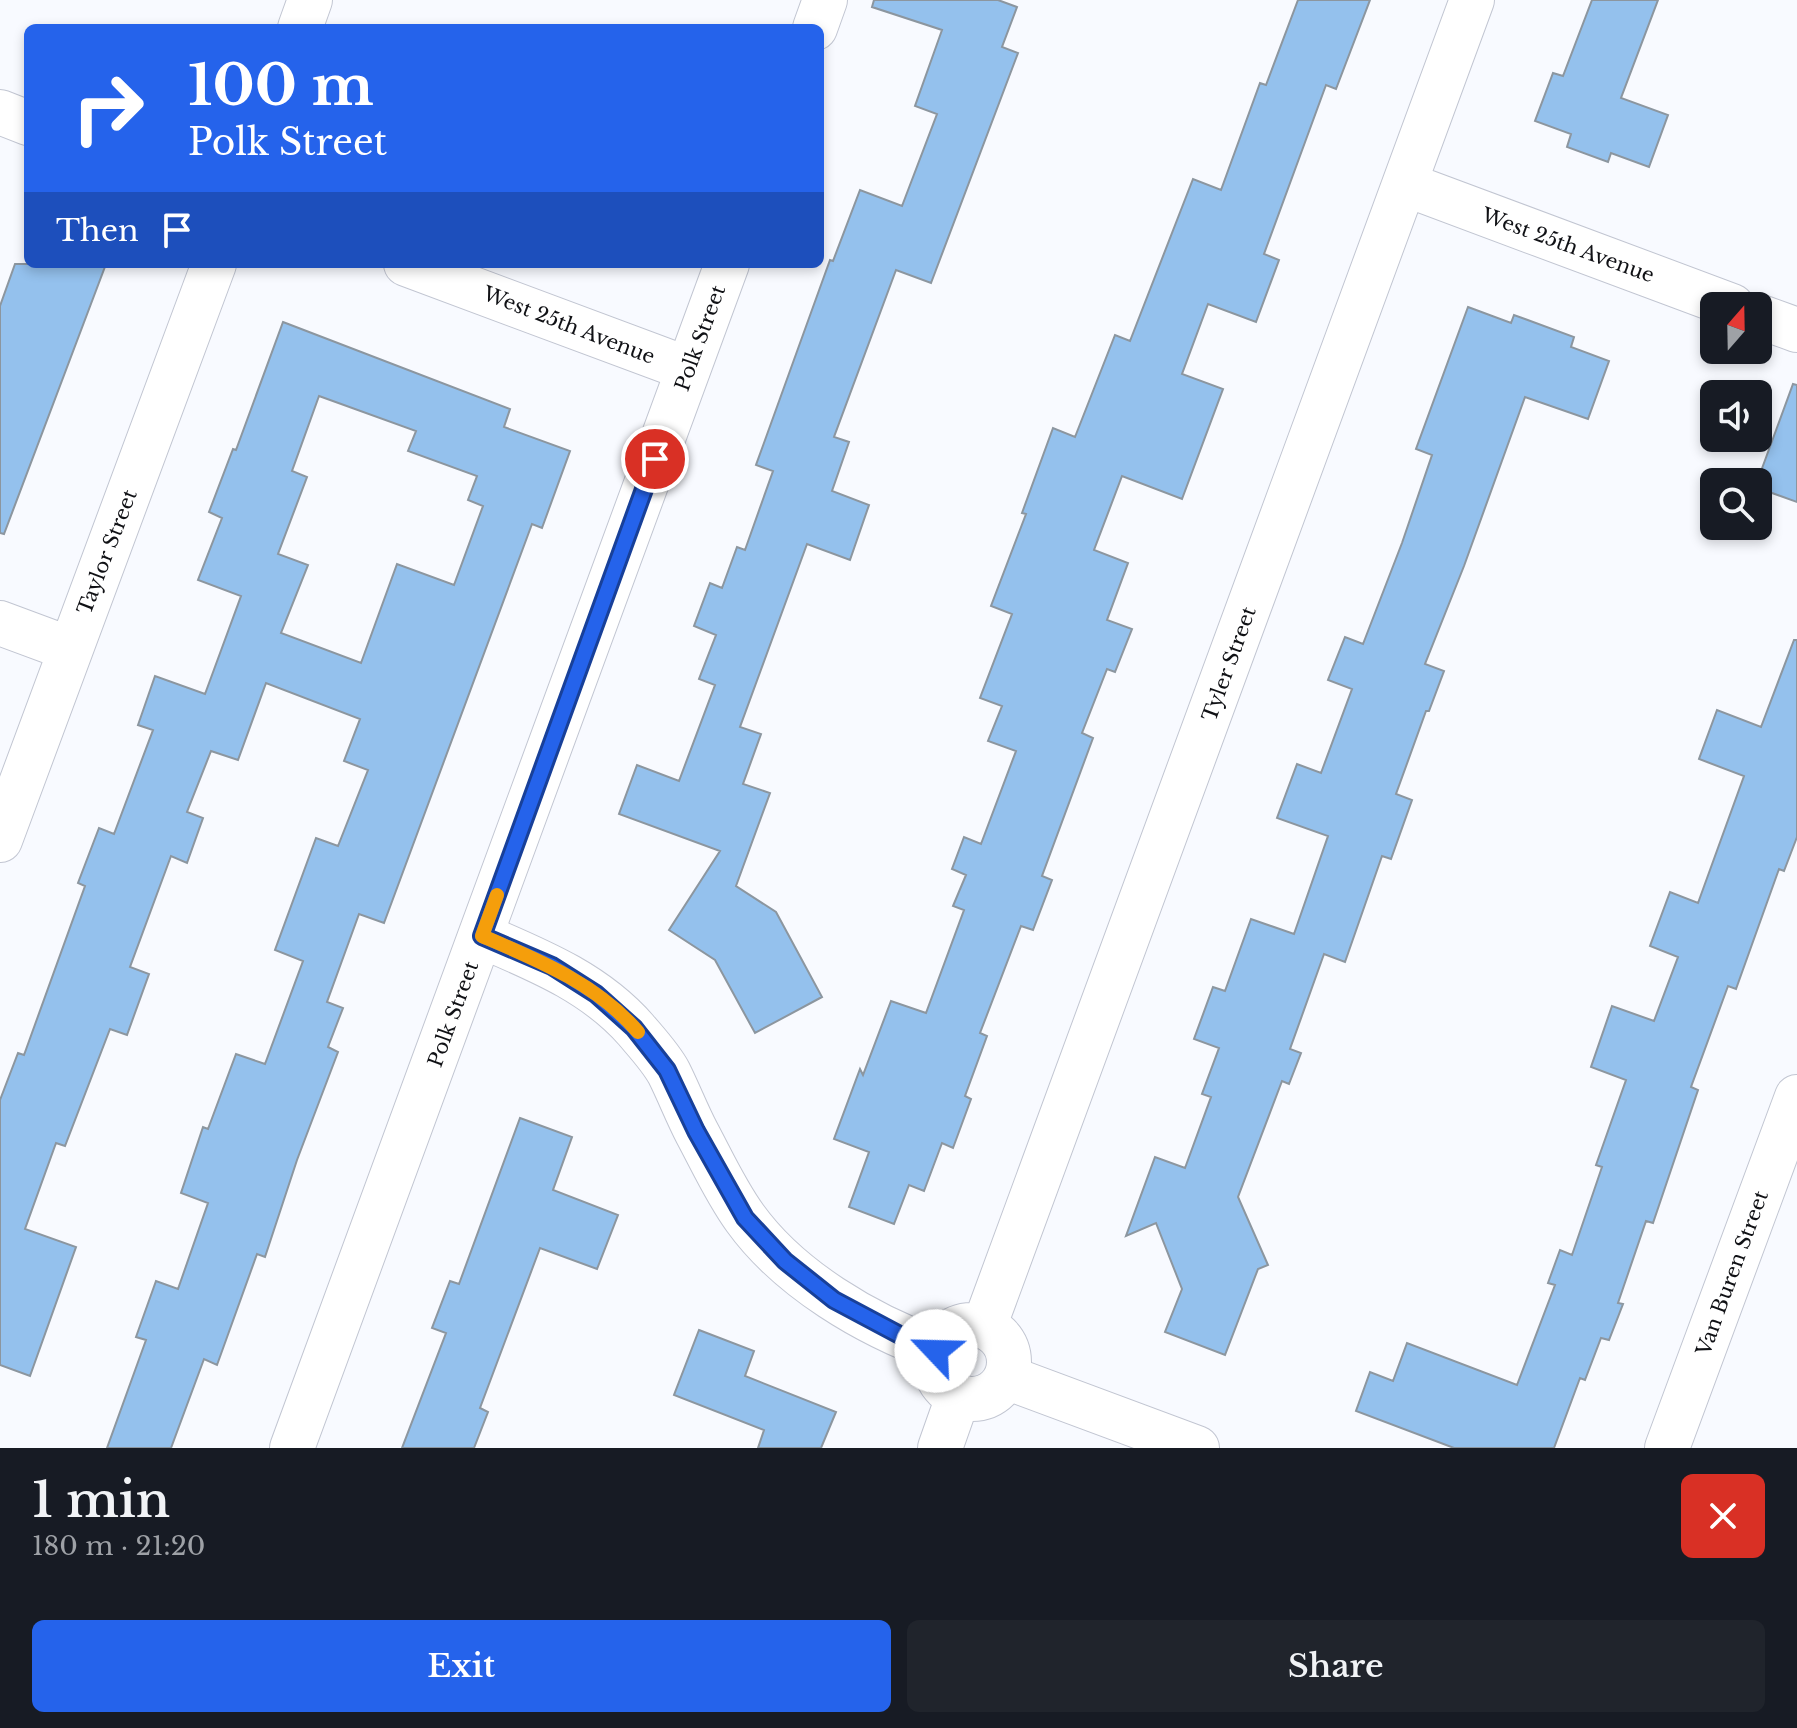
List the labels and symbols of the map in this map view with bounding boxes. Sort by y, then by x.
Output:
street label: West 25th Avenue [1477,202,1658,287]
street label: West 25th Avenue [479,281,658,369]
street label: Polk Street [670,281,730,394]
north arrow [1700,292,1772,364]
pin [621,425,689,493]
street label: Taylor Street [72,486,142,618]
street label: Tyler Street [1197,603,1261,725]
street label: Polk Street [423,957,483,1070]
street label: Van Buren Street [1691,1187,1773,1360]
position arrow [894,1309,978,1393]

